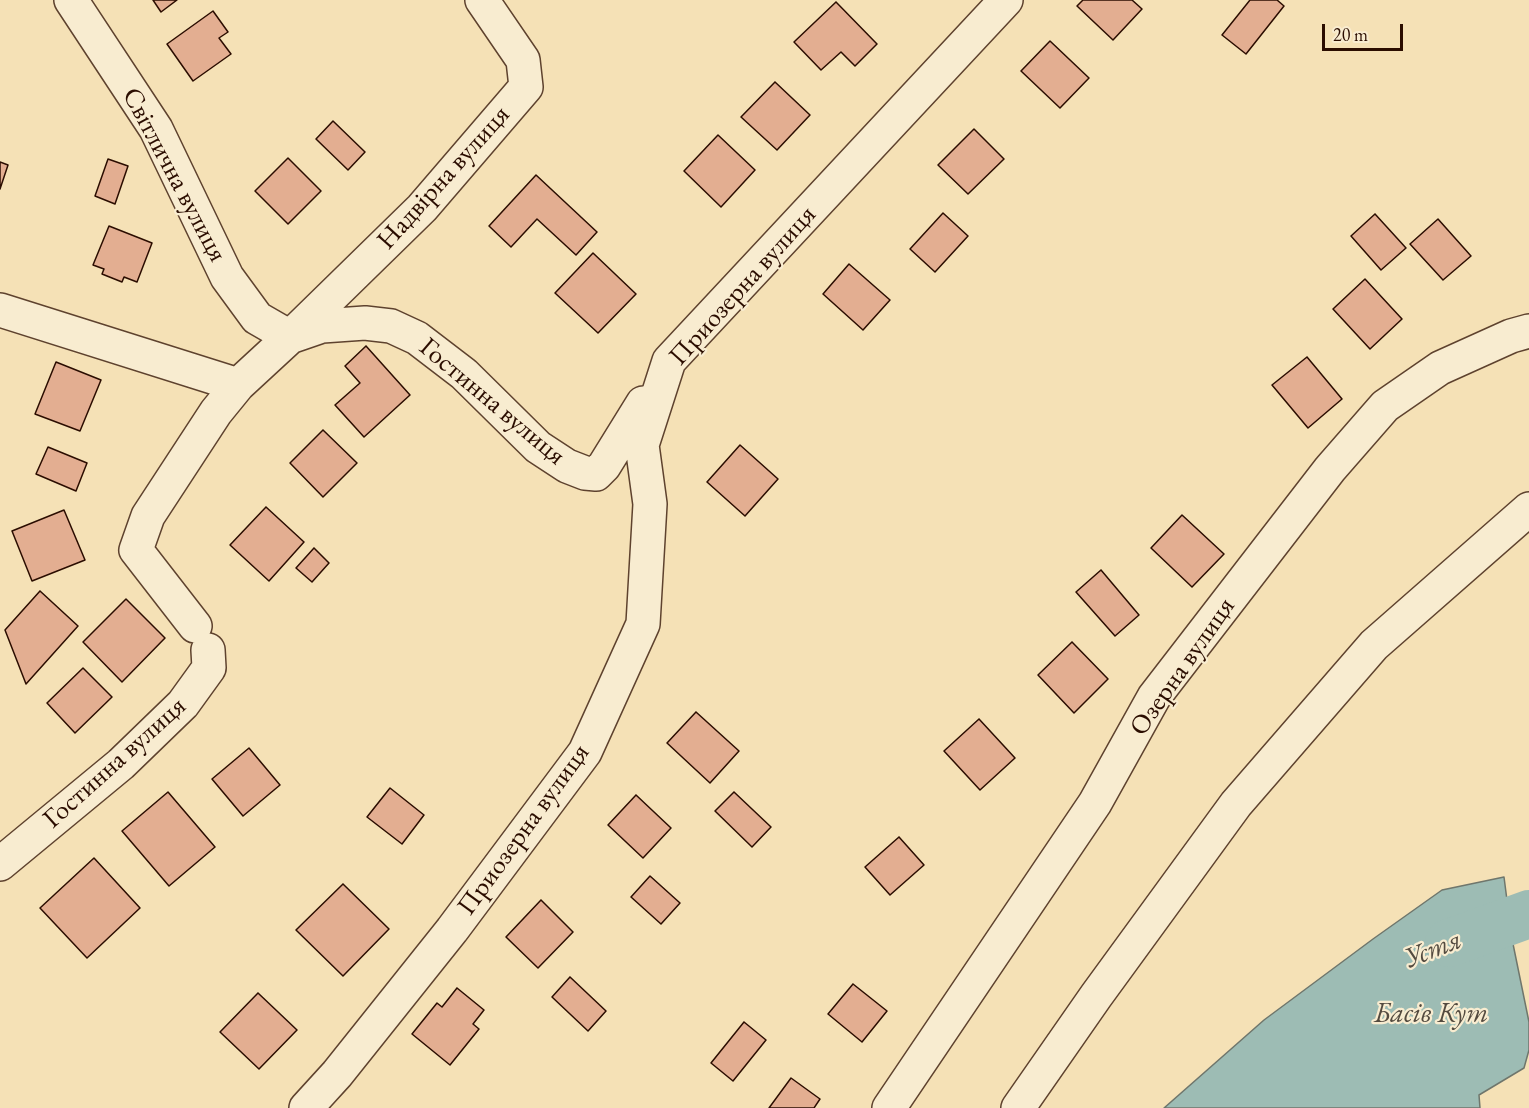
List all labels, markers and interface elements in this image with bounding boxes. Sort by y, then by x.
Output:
scale bar [1325,12,1406,50]
text: 20 m [1333,23,1368,46]
street label: Світлична вулиця [114,82,234,268]
street label: Надвірна вулиця [371,99,517,257]
street label: Приозерна вулиця [663,199,823,373]
street label: Гостинна вулиця [412,331,572,473]
street label: Озерна вулиця [1124,592,1242,742]
street label: Гостинна вулиця [37,690,193,836]
street label: Приозерна вулиця [451,738,597,922]
water label: Устя [1399,924,1467,976]
water label: Басів Кут [1374,997,1488,1031]

